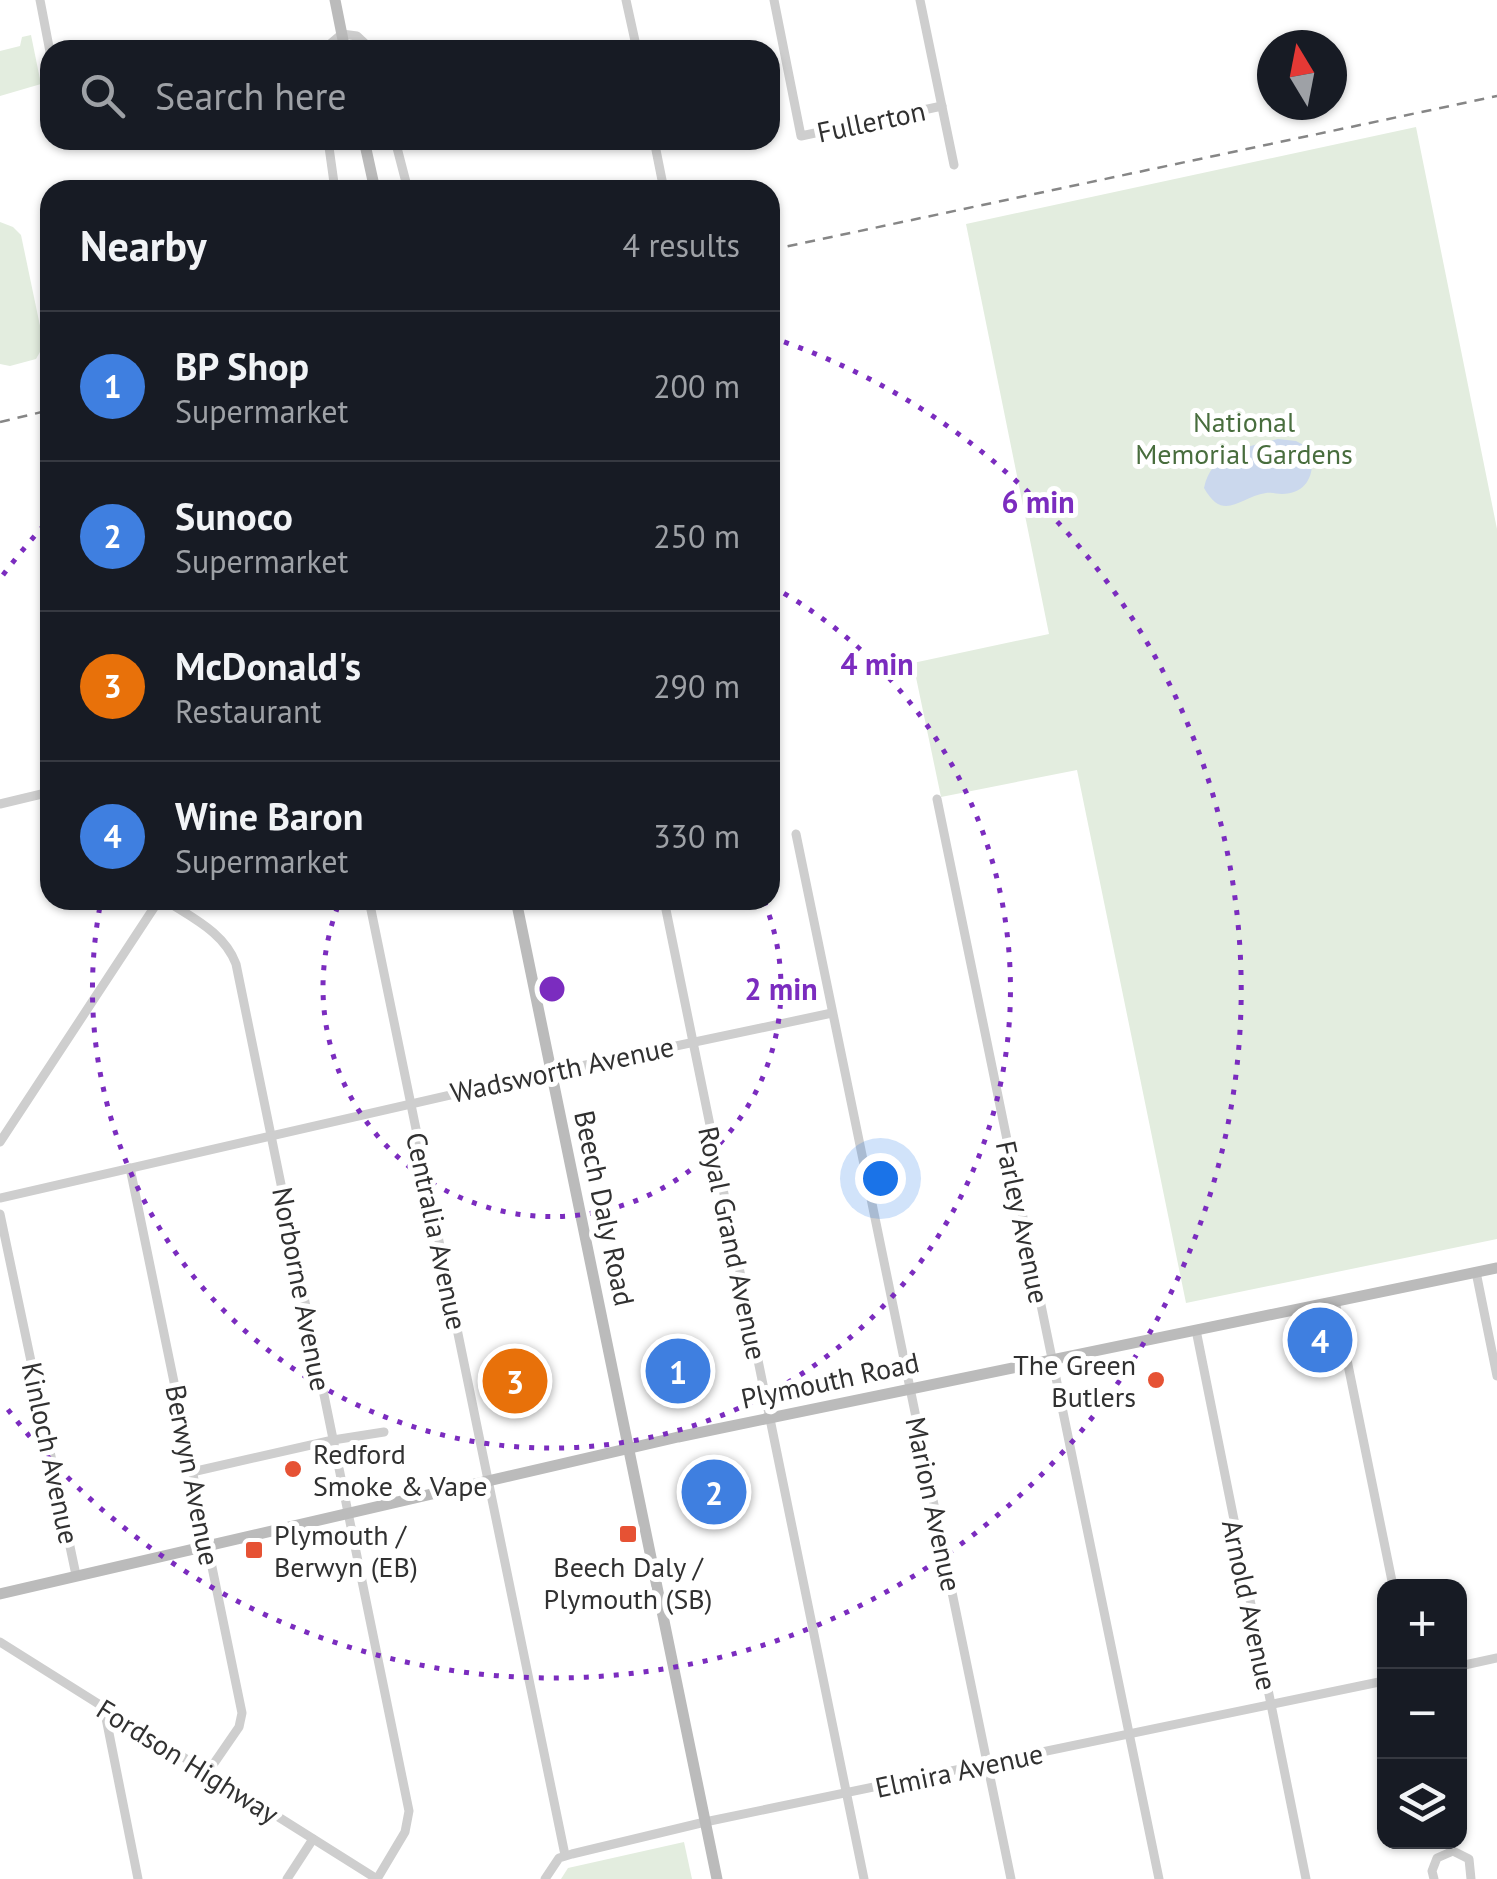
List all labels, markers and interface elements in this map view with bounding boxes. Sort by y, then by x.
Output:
north arrow [1257,30,1347,120]
search box [40,40,780,150]
icon: search [75,68,130,123]
text: Search here [155,71,347,120]
street label: Fullerton [813,91,929,151]
text: Nearby [80,218,207,273]
text: 4 results [622,224,740,266]
text: BP Shop [175,341,309,390]
text: 1 [103,365,122,407]
text: 200 m [653,365,740,407]
text: Supermarket [175,390,348,432]
park label: National Memorial Gardens [1135,403,1353,472]
text: 6 min [1001,482,1075,521]
text: Sunoco [175,491,293,540]
text: 2 [103,515,122,557]
text: 250 m [653,515,740,557]
text: Supermarket [175,540,348,582]
text: McDonald's [175,641,361,690]
text: 4 min [840,644,914,683]
text: 3 [103,665,122,707]
text: 290 m [653,665,740,707]
text: Restaurant [175,690,321,732]
text: Wine Baron [175,791,363,840]
text: 4 [103,815,122,857]
text: 330 m [653,815,740,857]
text: Supermarket [175,840,348,882]
text: 2 min [744,969,818,1008]
centre of rings [534,971,570,1007]
street label: Wadsworth Avenue [447,1027,677,1111]
street label: Beech Daly Road [566,1107,644,1309]
street label: Royal Grand Avenue [690,1123,776,1363]
street label: Centralia Avenue [398,1129,476,1333]
street label: Farley Avenue [988,1137,1058,1307]
your location [855,1153,906,1204]
street label: Norborne Avenue [264,1184,340,1394]
pin: 4 [1288,1302,1352,1378]
pin: 1 [646,1334,710,1408]
street label: Plymouth Road [737,1343,923,1417]
pin: 3 [482,1344,548,1418]
place label: The Green Butlers [1013,1346,1136,1415]
street label: Kinloch Avenue [14,1359,88,1547]
marker: The Green Butlers [1145,1369,1167,1391]
street label: Berwyn Avenue [157,1382,229,1568]
street label: Marion Avenue [897,1413,971,1595]
place label: Redford Smoke & Vape [313,1435,488,1504]
pin: 2 [682,1454,746,1530]
marker: Redford Smoke & Vape [282,1458,304,1480]
place label: Plymouth / Berwyn (EB) [274,1516,418,1585]
street label: Arnold Avenue [1214,1516,1286,1694]
marker: Beech Daly / Plymouth (SB) [617,1523,639,1545]
marker: Plymouth / Berwyn (EB) [243,1539,265,1561]
place label: Beech Daly / Plymouth (SB) [544,1548,712,1617]
map controls [1377,1579,1467,1849]
button: + [1377,1579,1467,1669]
button: − [1377,1669,1467,1759]
street label: Fordson Highway [90,1690,286,1832]
street label: Elmira Avenue [872,1734,1046,1806]
button: layers [1377,1759,1467,1849]

